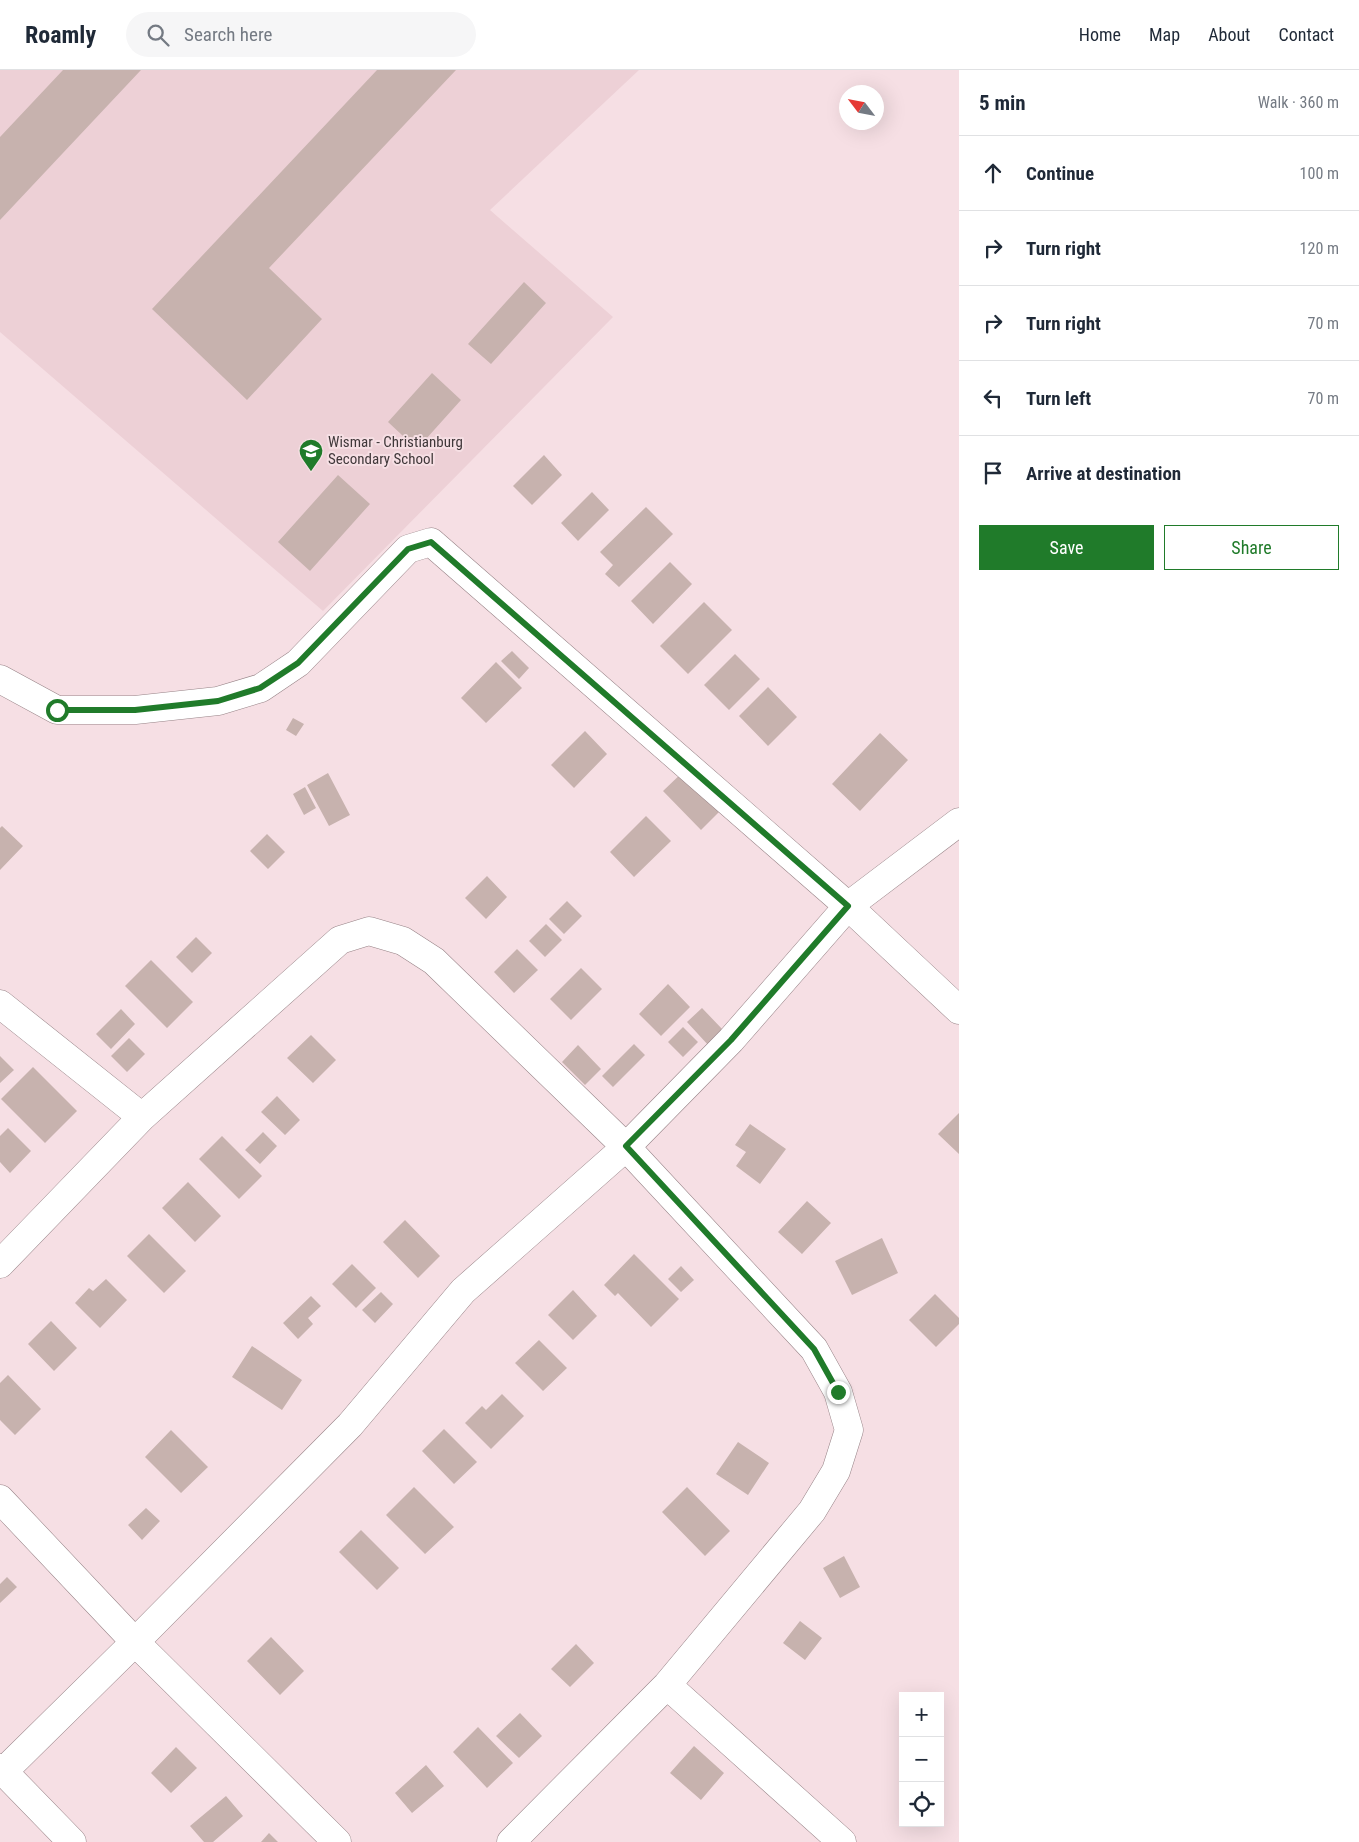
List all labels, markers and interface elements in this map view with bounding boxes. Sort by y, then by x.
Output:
search box [126,12,476,57]
text: Roamly [25,21,96,49]
icon: search [144,21,172,49]
text: Search here [184,23,272,46]
text: Home [1079,24,1121,45]
text: Map [1149,24,1180,45]
text: About [1208,24,1250,45]
text: Contact [1278,24,1334,45]
north arrow [839,85,884,130]
text: 5 min [979,91,1026,115]
text: Walk · 360 m [1258,93,1339,112]
icon: ahead [979,159,1007,187]
text: Continue [1026,162,1094,185]
text: 100 m [1300,164,1339,183]
icon: right [979,234,1007,262]
text: Turn right [1026,237,1101,260]
text: 120 m [1300,239,1339,258]
icon: right [979,309,1007,337]
text: Turn right [1026,312,1101,335]
text: 70 m [1307,314,1339,333]
icon: left [979,384,1007,412]
text: Turn left [1026,387,1091,410]
text: 70 m [1307,389,1339,408]
place label: Wismar - Christianburg Secondary School [328,433,463,468]
school or university icon: Wismar - Christianburg Secondary School [298,438,324,472]
icon: arrive [979,459,1007,487]
text: Arrive at destination [1026,462,1181,485]
button: Save [979,525,1154,570]
button: Share [1164,525,1339,570]
route start [46,699,69,722]
route end [827,1381,850,1404]
map controls [899,1692,944,1827]
button: + [899,1692,944,1737]
button: − [899,1737,944,1782]
button: locate [899,1782,944,1827]

